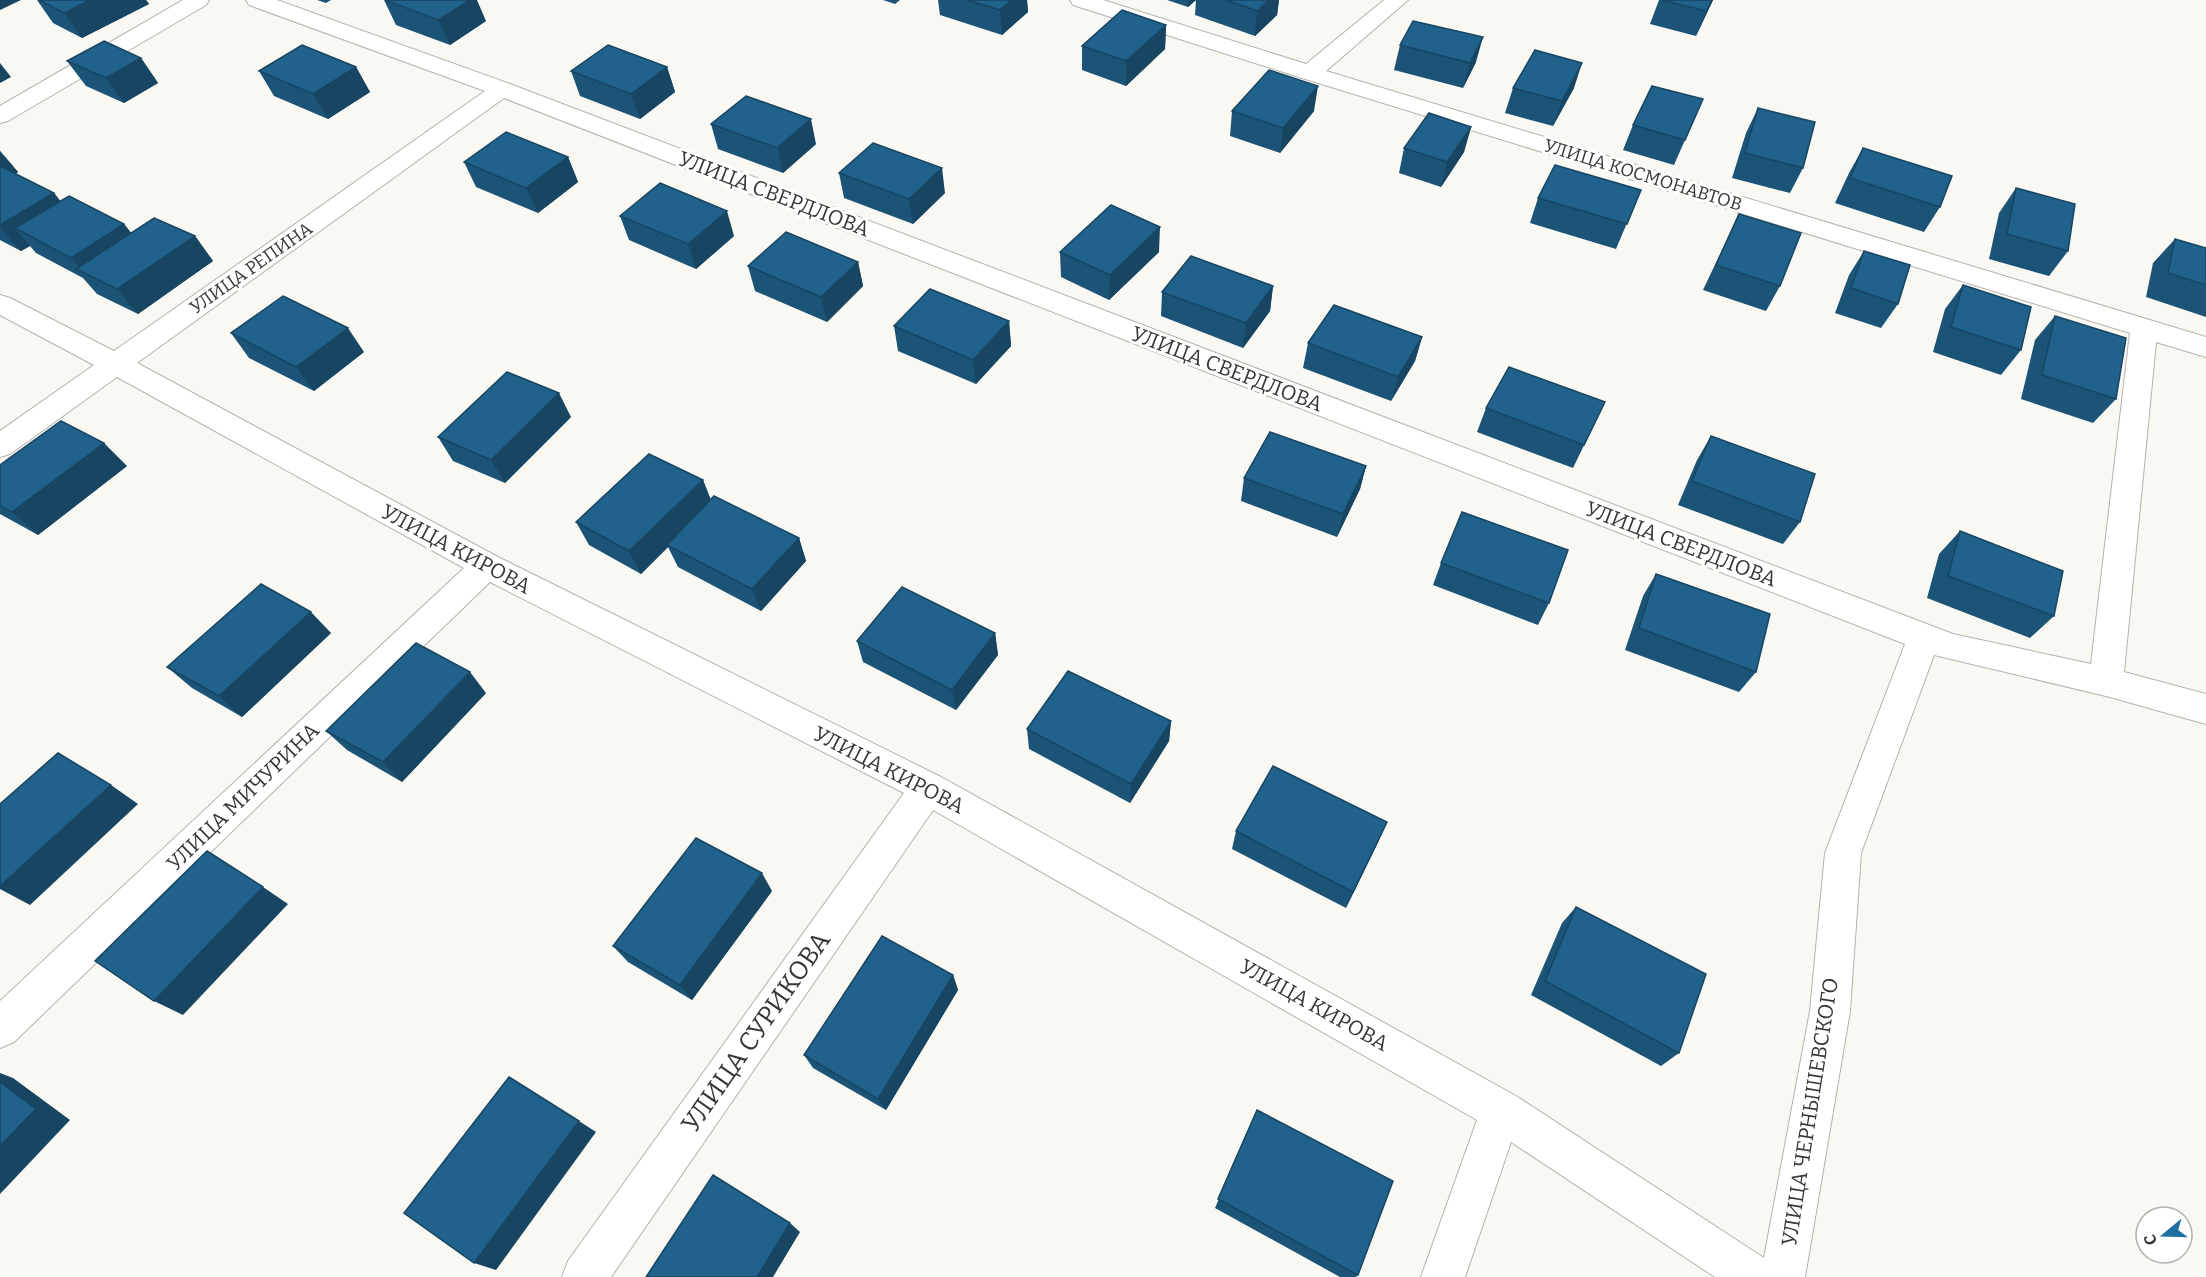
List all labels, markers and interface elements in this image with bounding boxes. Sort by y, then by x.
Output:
street label: УЛИЦА КОСМОНАВТОВ [1541,134,1745,216]
street label: УЛИЦА СВЕРДЛОВА [675,146,873,243]
street label: УЛИЦА РЕПИНА [185,217,317,318]
street label: УЛИЦА СВЕРДЛОВА [1128,321,1326,418]
street label: УЛИЦА СВЕРДЛОВА [1582,496,1780,593]
street label: УЛИЦА КИРОВА [377,499,535,600]
street label: УЛИЦА МИЧУРИНА [161,717,325,877]
street label: УЛИЦА КИРОВА [809,721,969,819]
street label: УЛИЦА СУРИКОВА [675,925,837,1138]
street label: УЛИЦА КИРОВА [1235,953,1393,1057]
street label: УЛИЦА ЧЕРНЫШЕВСКОГО [1776,976,1844,1248]
north arrow [2134,1205,2194,1265]
text: С [2140,1232,2161,1248]

